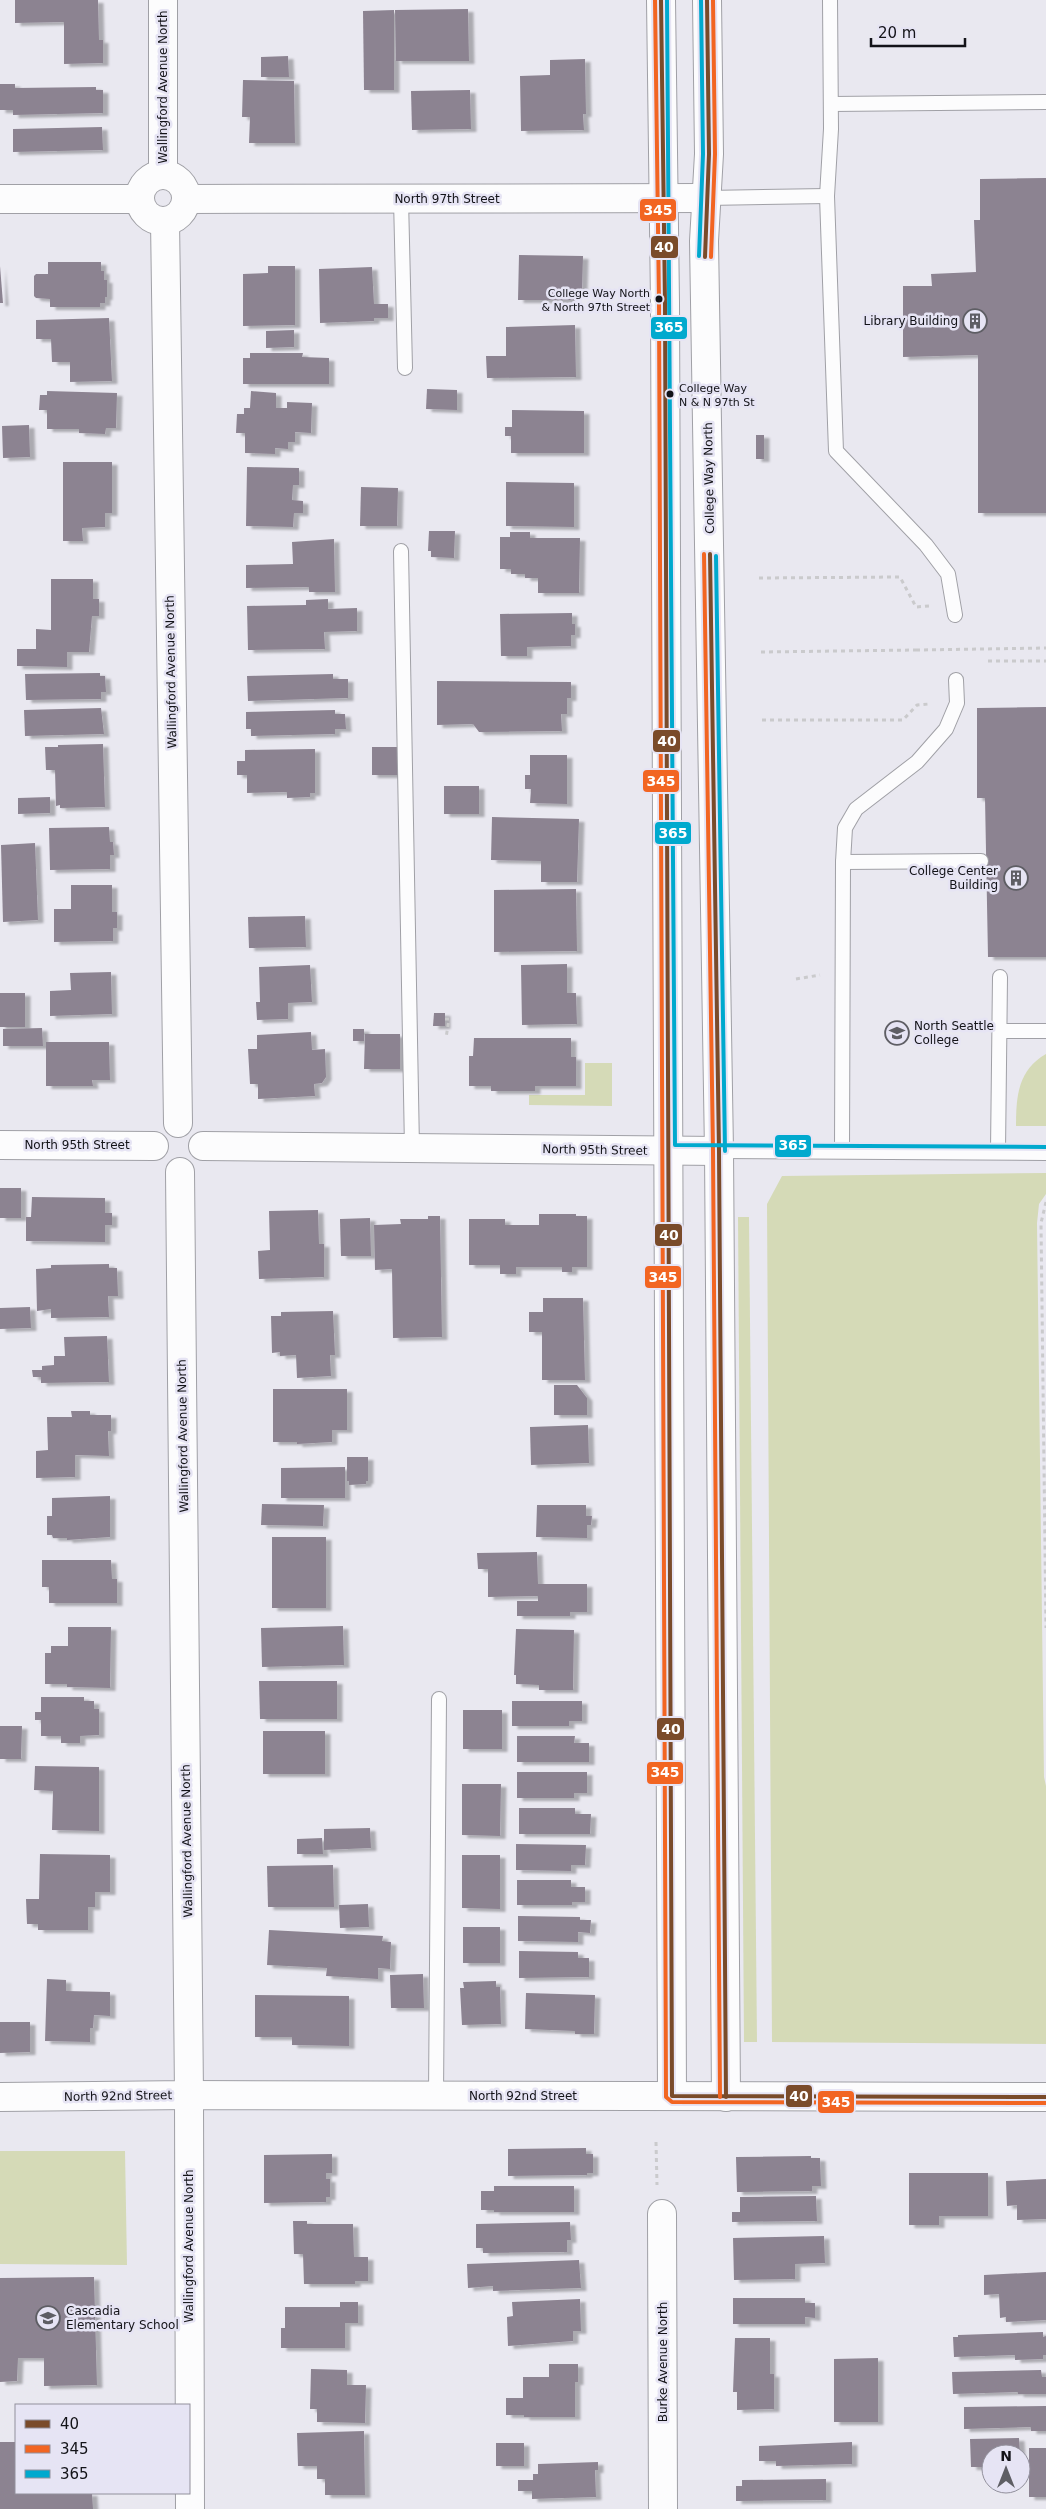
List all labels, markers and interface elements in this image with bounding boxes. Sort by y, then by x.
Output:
street label: Wallingford Avenue North [156,10,170,164]
scale bar [871,15,965,47]
text: 20 m [878,24,916,42]
street label: North 97th Street [394,192,500,206]
line badge: 345 [639,198,677,222]
text: 345 [643,202,673,218]
line badge: 40 [650,235,679,259]
text: 40 [654,239,674,255]
place label: College Way North & North 97th Street [541,287,651,314]
marker: College Way North & North 97th Street [654,294,664,304]
building icon: Library Building [962,308,988,334]
place label: Library Building [864,314,958,328]
line badge: 365 [650,316,688,340]
text: 365 [654,319,684,335]
place label: College Way N & N 97th St [679,382,755,409]
marker: College Way N & N 97th St [665,389,675,399]
street label: College Way North [701,422,717,534]
street label: Wallingford Avenue North [163,595,179,749]
line badge: 40 [652,729,681,753]
text: 40 [657,733,677,749]
line badge: 345 [642,769,680,793]
text: 345 [646,773,676,789]
line badge: 365 [654,821,692,845]
text: 365 [658,825,688,841]
place label: College Center Building [909,864,998,892]
building icon: College Center Building [1003,865,1029,891]
place label: North Seattle College [914,1019,994,1047]
school or university icon: North Seattle College [884,1020,910,1046]
line badge: 365 [774,1134,812,1158]
text: 365 [778,1137,808,1153]
street label: North 95th Street [24,1138,130,1152]
street label: North 95th Street [542,1142,648,1158]
line badge: 40 [654,1223,683,1247]
text: 40 [659,1227,679,1243]
line badge: 345 [644,1265,682,1289]
text: 345 [648,1269,678,1285]
street label: Wallingford Avenue North [175,1359,191,1513]
line badge: 40 [656,1717,685,1741]
text: 40 [661,1721,681,1737]
line badge: 345 [646,1761,684,1785]
street label: Wallingford Avenue North [179,1764,195,1918]
text: 345 [650,1764,680,1780]
line badge: 40 [785,2084,813,2108]
street label: North 92nd Street [64,2088,172,2104]
text: 40 [789,2088,809,2104]
street label: North 92nd Street [469,2089,577,2103]
line badge: 345 [817,2090,855,2114]
text: 345 [821,2094,851,2110]
street label: Wallingford Avenue North [182,2169,196,2323]
street label: Burke Avenue North [656,2302,670,2422]
place label: Cascadia Elementary School [66,2304,179,2332]
school or university icon: Cascadia Elementary School [35,2305,61,2331]
legend [15,2404,190,2494]
text: 40 [60,2415,79,2433]
text: 345 [60,2440,89,2458]
north arrow [981,2444,1031,2494]
text: N [1000,2448,1012,2464]
text: 365 [60,2465,89,2483]

